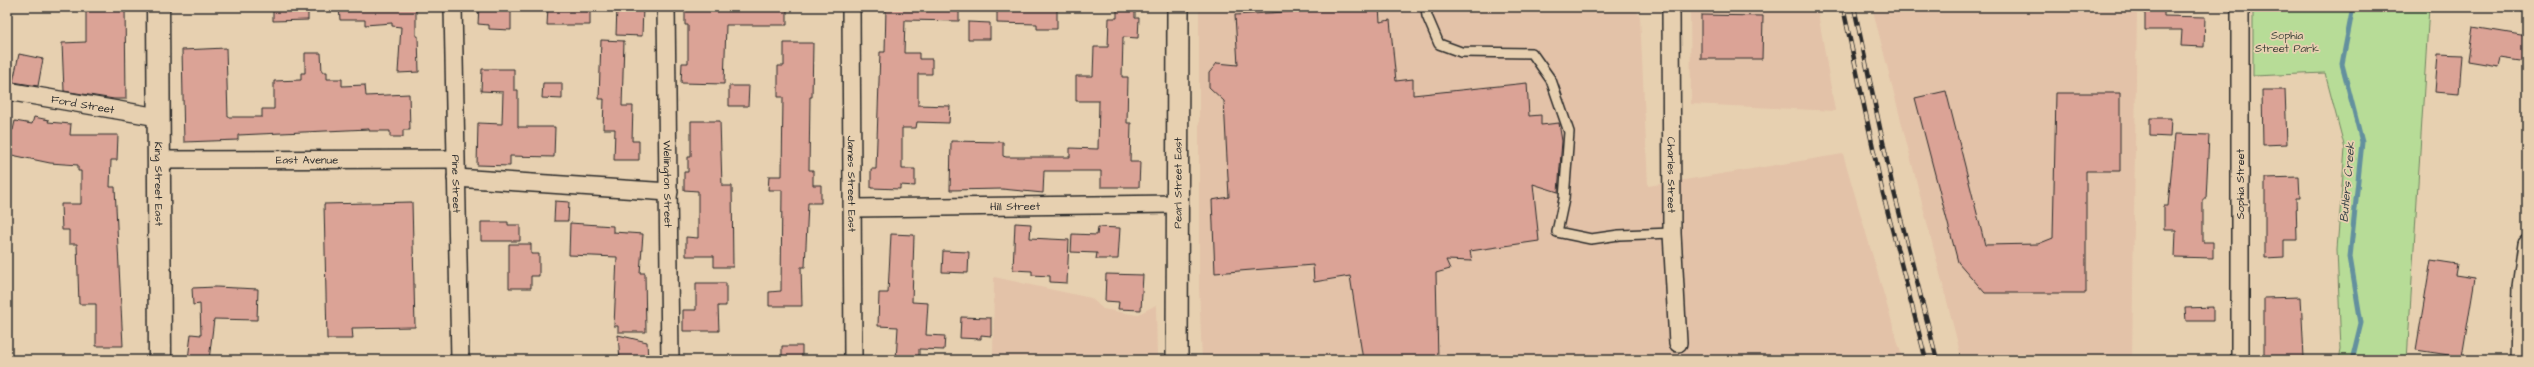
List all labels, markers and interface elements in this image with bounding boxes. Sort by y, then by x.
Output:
park label: Sophia Street Park [2255,28,2319,56]
street label: Ford Street [50,92,116,117]
street label: James Street East [844,136,859,233]
street label: Pearl Street East [1170,137,1186,229]
street label: Charles Street [1664,137,1679,214]
street label: Wellington Street [659,140,676,228]
water label: Butlers Creek [2336,140,2360,223]
street label: King Street East [150,142,166,227]
street label: Sophia Street [2233,148,2248,219]
street label: East Avenue [276,152,338,168]
street label: Pine Street [448,155,464,214]
street label: Hill Street [990,199,1041,214]

